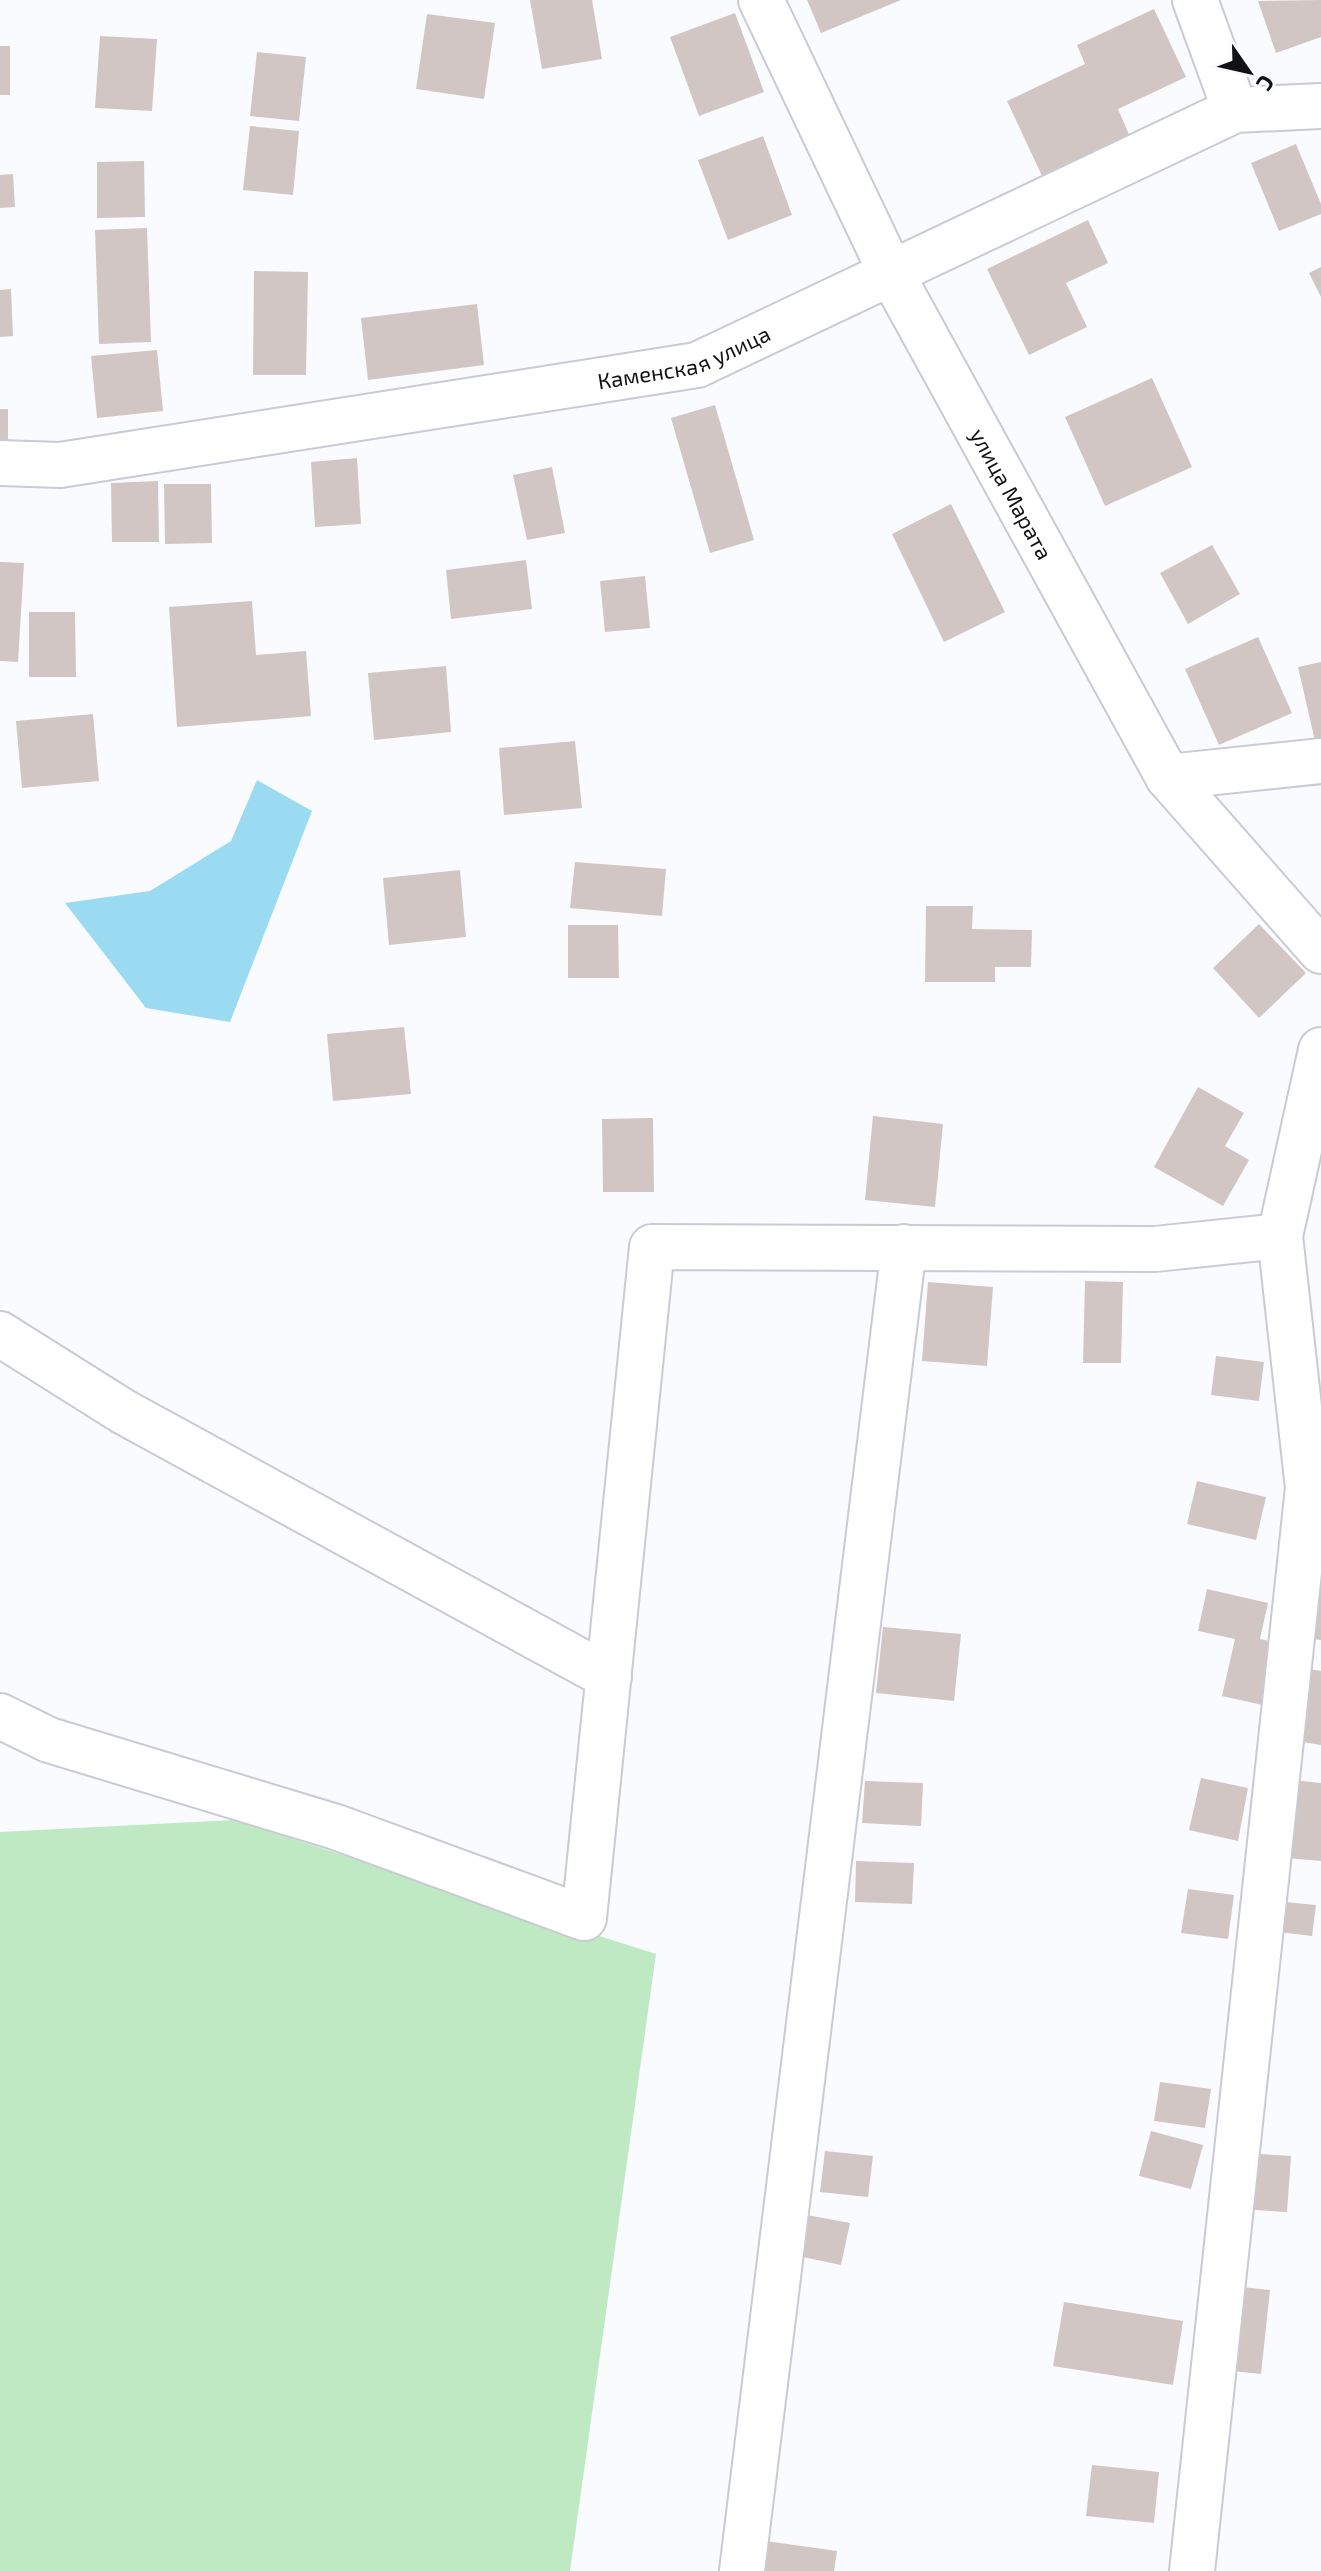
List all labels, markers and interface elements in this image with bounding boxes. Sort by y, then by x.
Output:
north arrow [1209,32,1289,112]
text: С [1252,71,1281,96]
street label: Каменская улица [596,319,774,393]
street label: улица Марата [965,423,1059,564]

